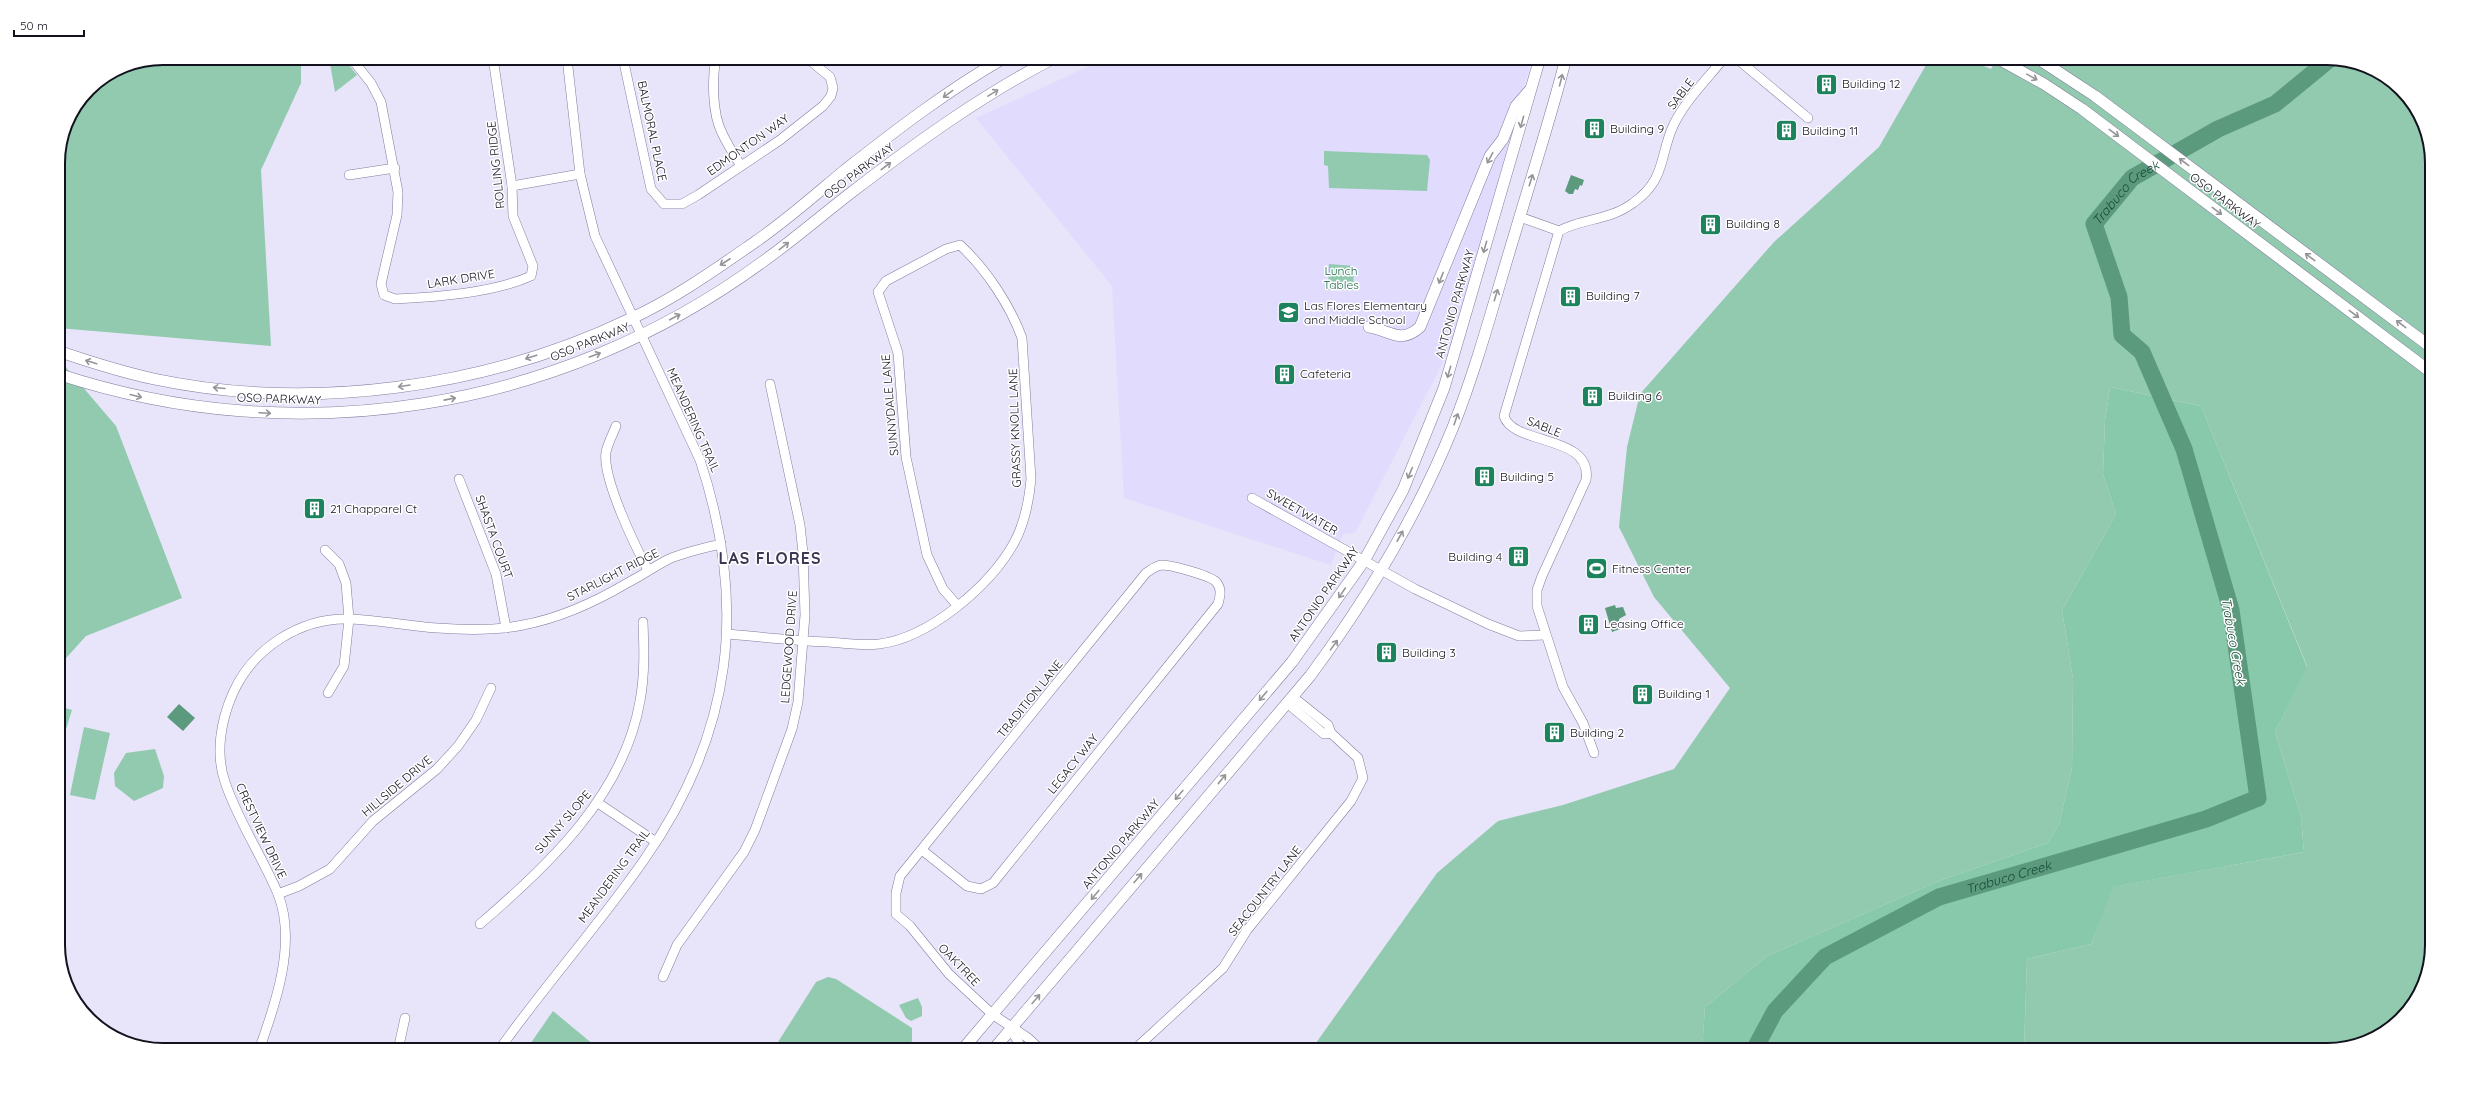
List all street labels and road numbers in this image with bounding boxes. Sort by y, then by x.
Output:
street label: SABLE [1664,75,1697,112]
street label: BALMORAL PLACE [635,79,671,183]
street label: EDMONTON WAY [704,111,792,178]
street label: ROLLING RIDGE [483,120,508,210]
street label: OSO PARKWAY [821,139,897,202]
street label: OSO PARKWAY [2187,169,2264,232]
street label: ANTONIO PARKWAY [1432,247,1477,360]
street label: LARK DRIVE [426,266,496,291]
street label: OSO PARKWAY [548,319,632,364]
street label: SUNNYDALE LANE [878,353,901,457]
street label: MEANDERING TRAIL [664,365,723,475]
street label: GRASSY KNOLL LANE [1005,368,1024,488]
street label: OSO PARKWAY [237,390,322,407]
street label: SABLE [1525,413,1564,440]
street label: SWEETWATER [1264,485,1341,538]
street label: SHASTA COURT [472,493,517,581]
street label: ANTONIO PARKWAY [1285,543,1362,644]
street label: STARLIGHT RIDGE [564,545,661,604]
street label: LEDGEWOOD DRIVE [777,590,800,704]
street label: TRADITION LANE [994,657,1066,741]
street label: LEGACY WAY [1044,731,1101,797]
street label: HILLSIDE DRIVE [358,752,435,819]
street label: CRESTVIEW DRIVE [233,781,290,881]
street label: SUNNY SLOPE [531,787,594,856]
street label: ANTONIO PARKWAY [1079,795,1163,892]
street label: MEANDERING TRAIL [574,825,653,926]
street label: SEACOUNTRY LANE [1225,842,1305,939]
street label: OAKTREE [935,940,984,989]

